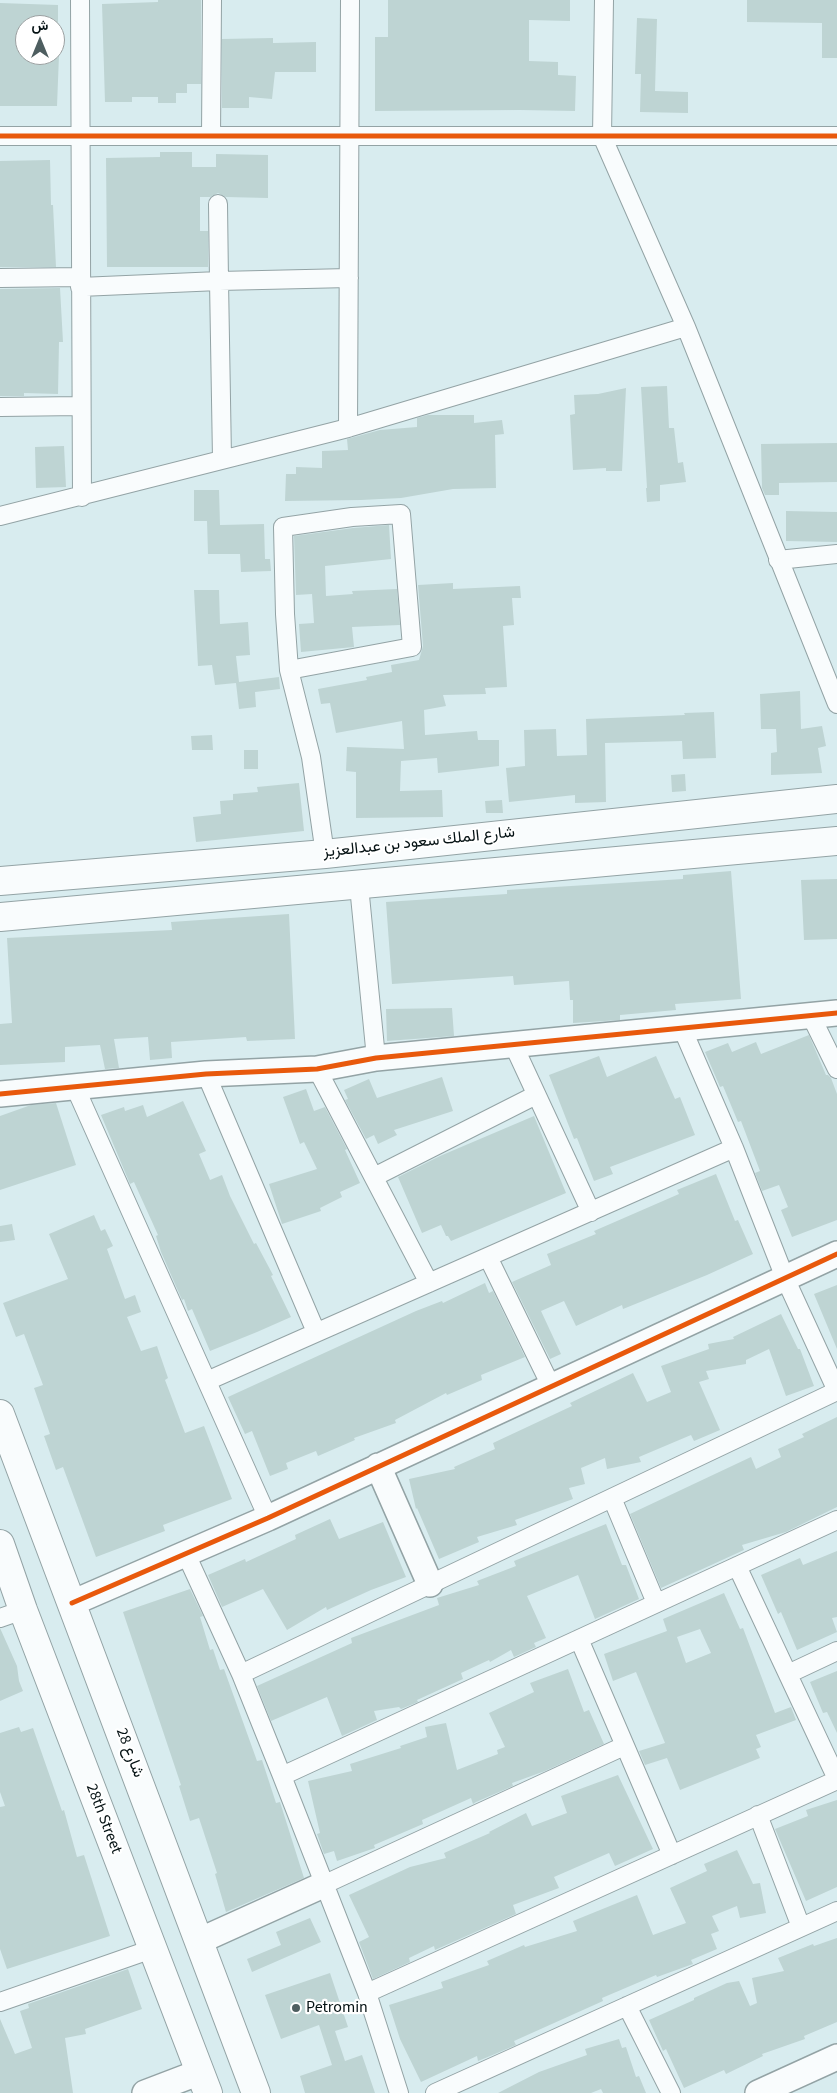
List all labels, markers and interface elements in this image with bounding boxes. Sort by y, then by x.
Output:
north arrow [15,15,65,65]
text: ش [32,16,48,36]
street label: شارع الملك سعود بن عبدالعزيز [322,823,516,863]
street label: شارع 28 [111,1726,147,1780]
street label: 28th Street [81,1781,125,1857]
place label: Petromin [306,1998,368,2018]
marker: Petromin [290,2002,302,2014]

